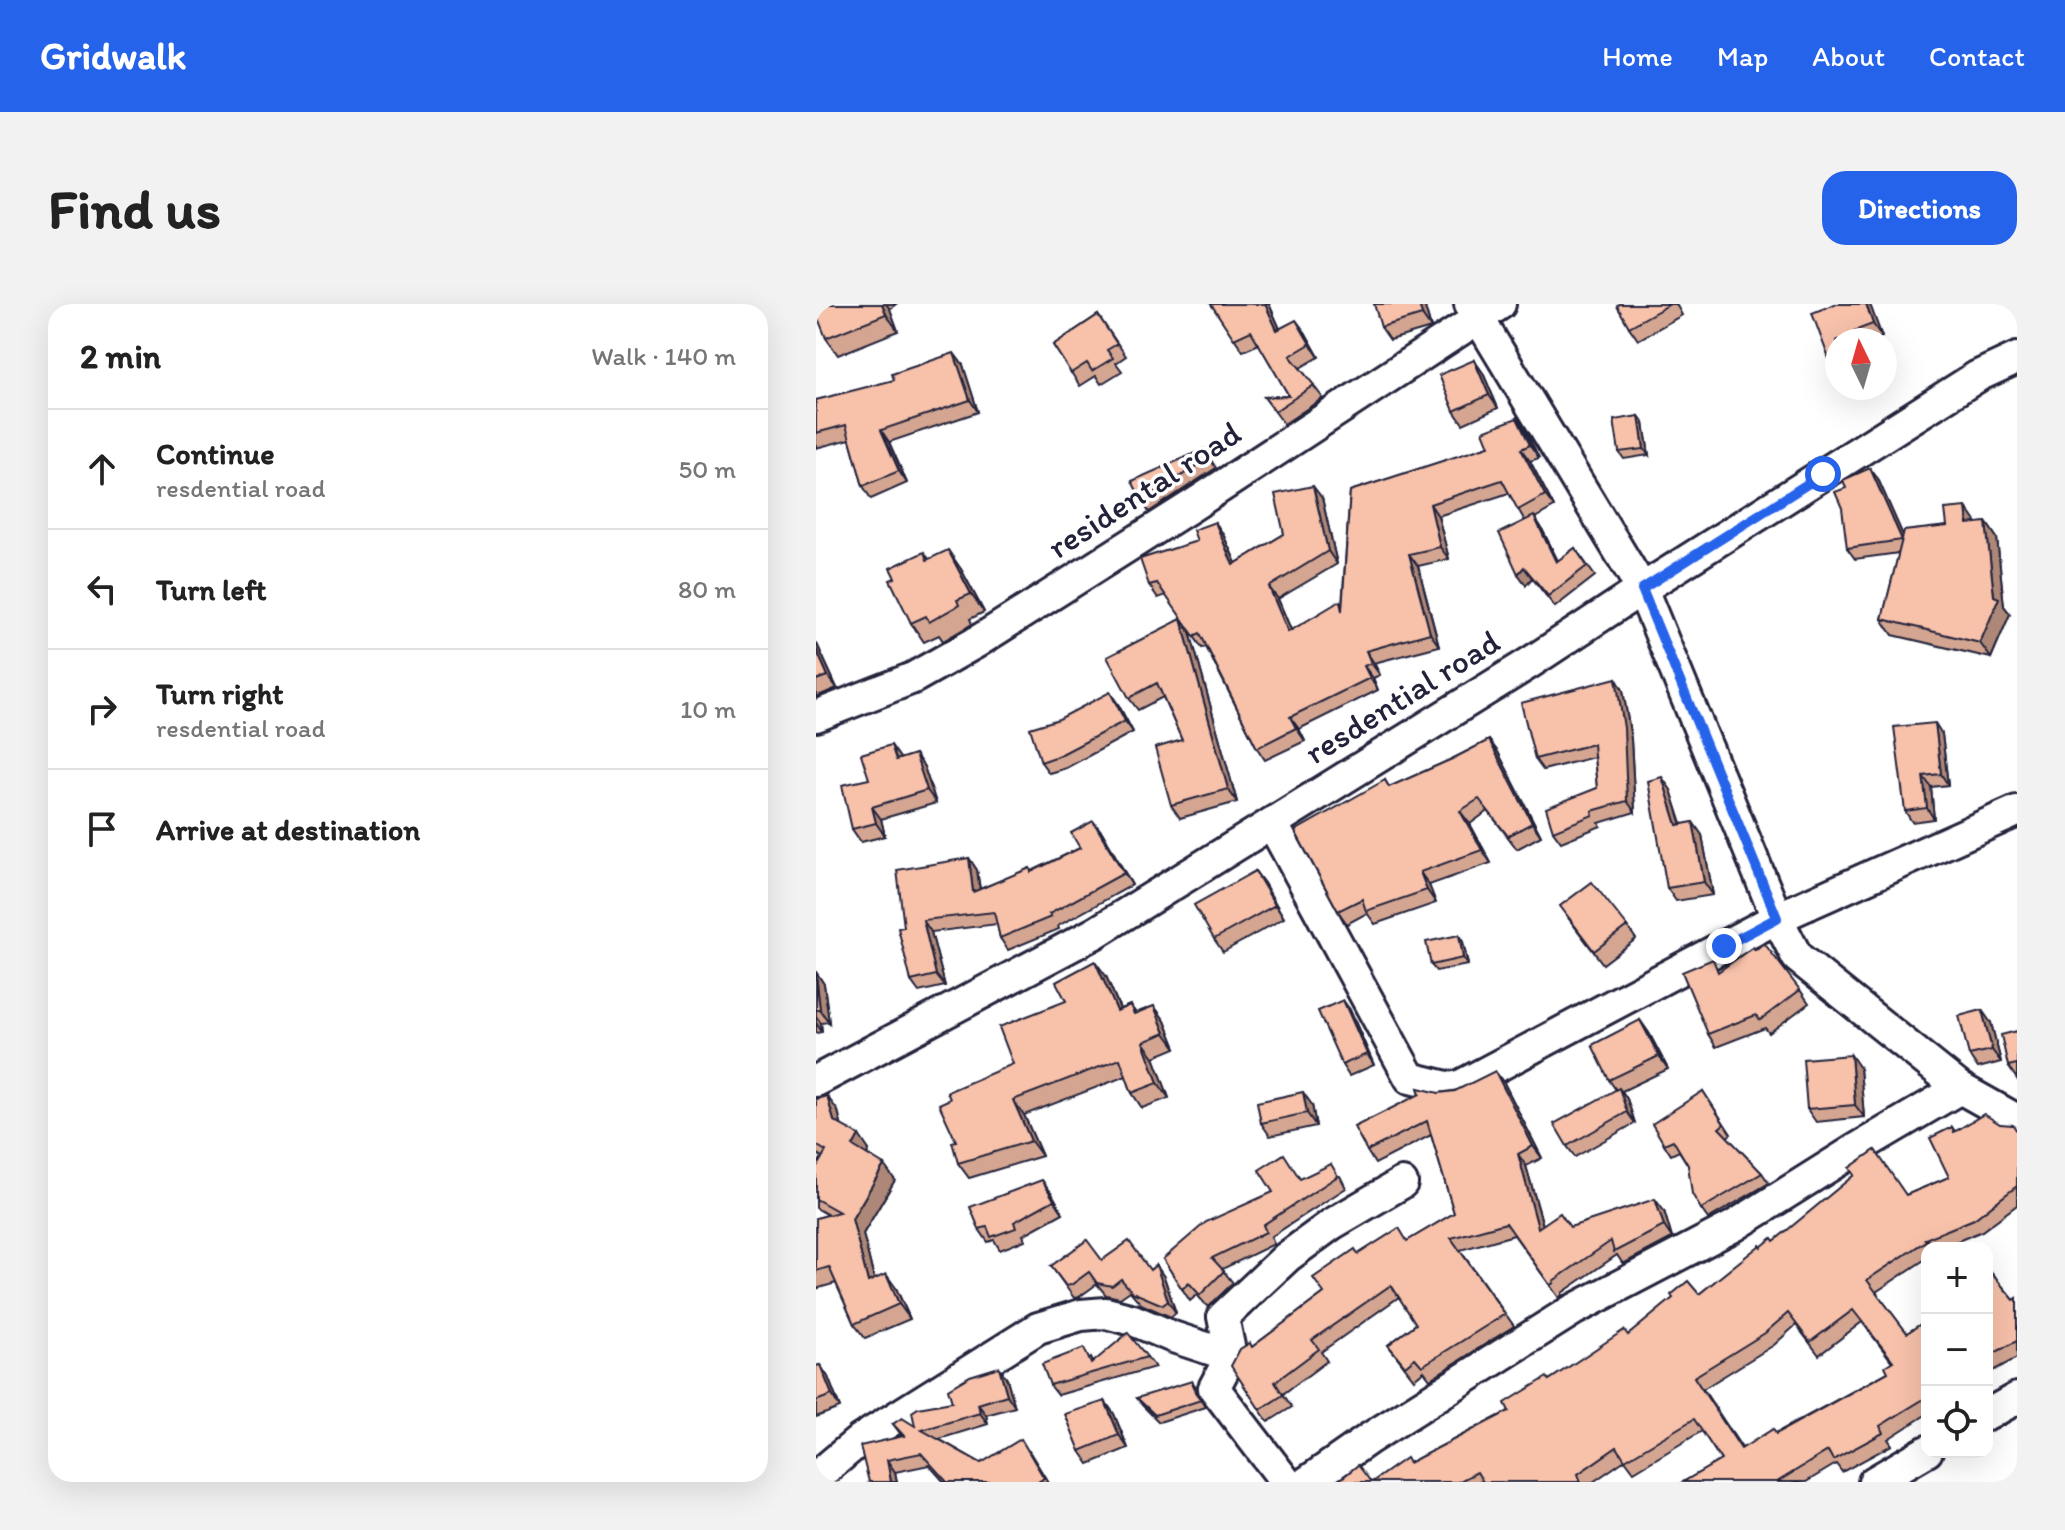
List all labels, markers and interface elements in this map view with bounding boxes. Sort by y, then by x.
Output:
text: Gridwalk [40,33,186,79]
text: Home [1602,39,1673,73]
text: Map [1717,39,1768,73]
text: About [1812,39,1885,73]
text: Contact [1929,39,2025,73]
button: Directions [1822,171,2017,245]
text: Find us [48,175,221,242]
north arrow [1825,328,1897,400]
text: 2 min [80,336,161,377]
text: Walk · 140 m [591,340,736,372]
street label: residental road [1040,412,1248,568]
text: Continue [156,435,275,472]
icon: ahead [80,447,124,491]
text: 50 m [679,453,736,485]
route start [1805,456,1841,492]
text: resdential road [156,472,326,504]
icon: left [80,567,124,611]
text: Turn left [156,571,267,608]
text: 80 m [678,573,736,605]
street label: resdential road [1297,621,1507,773]
text: Turn right [156,675,284,712]
icon: right [80,687,124,731]
text: 10 m [680,693,736,725]
text: resdential road [156,712,326,744]
icon: arrive [80,807,124,851]
text: Arrive at destination [156,811,420,848]
route end [1706,928,1742,964]
map controls [1921,1242,1993,1458]
button: + [1921,1242,1993,1314]
button: − [1921,1314,1993,1386]
button: locate [1921,1386,1993,1458]

